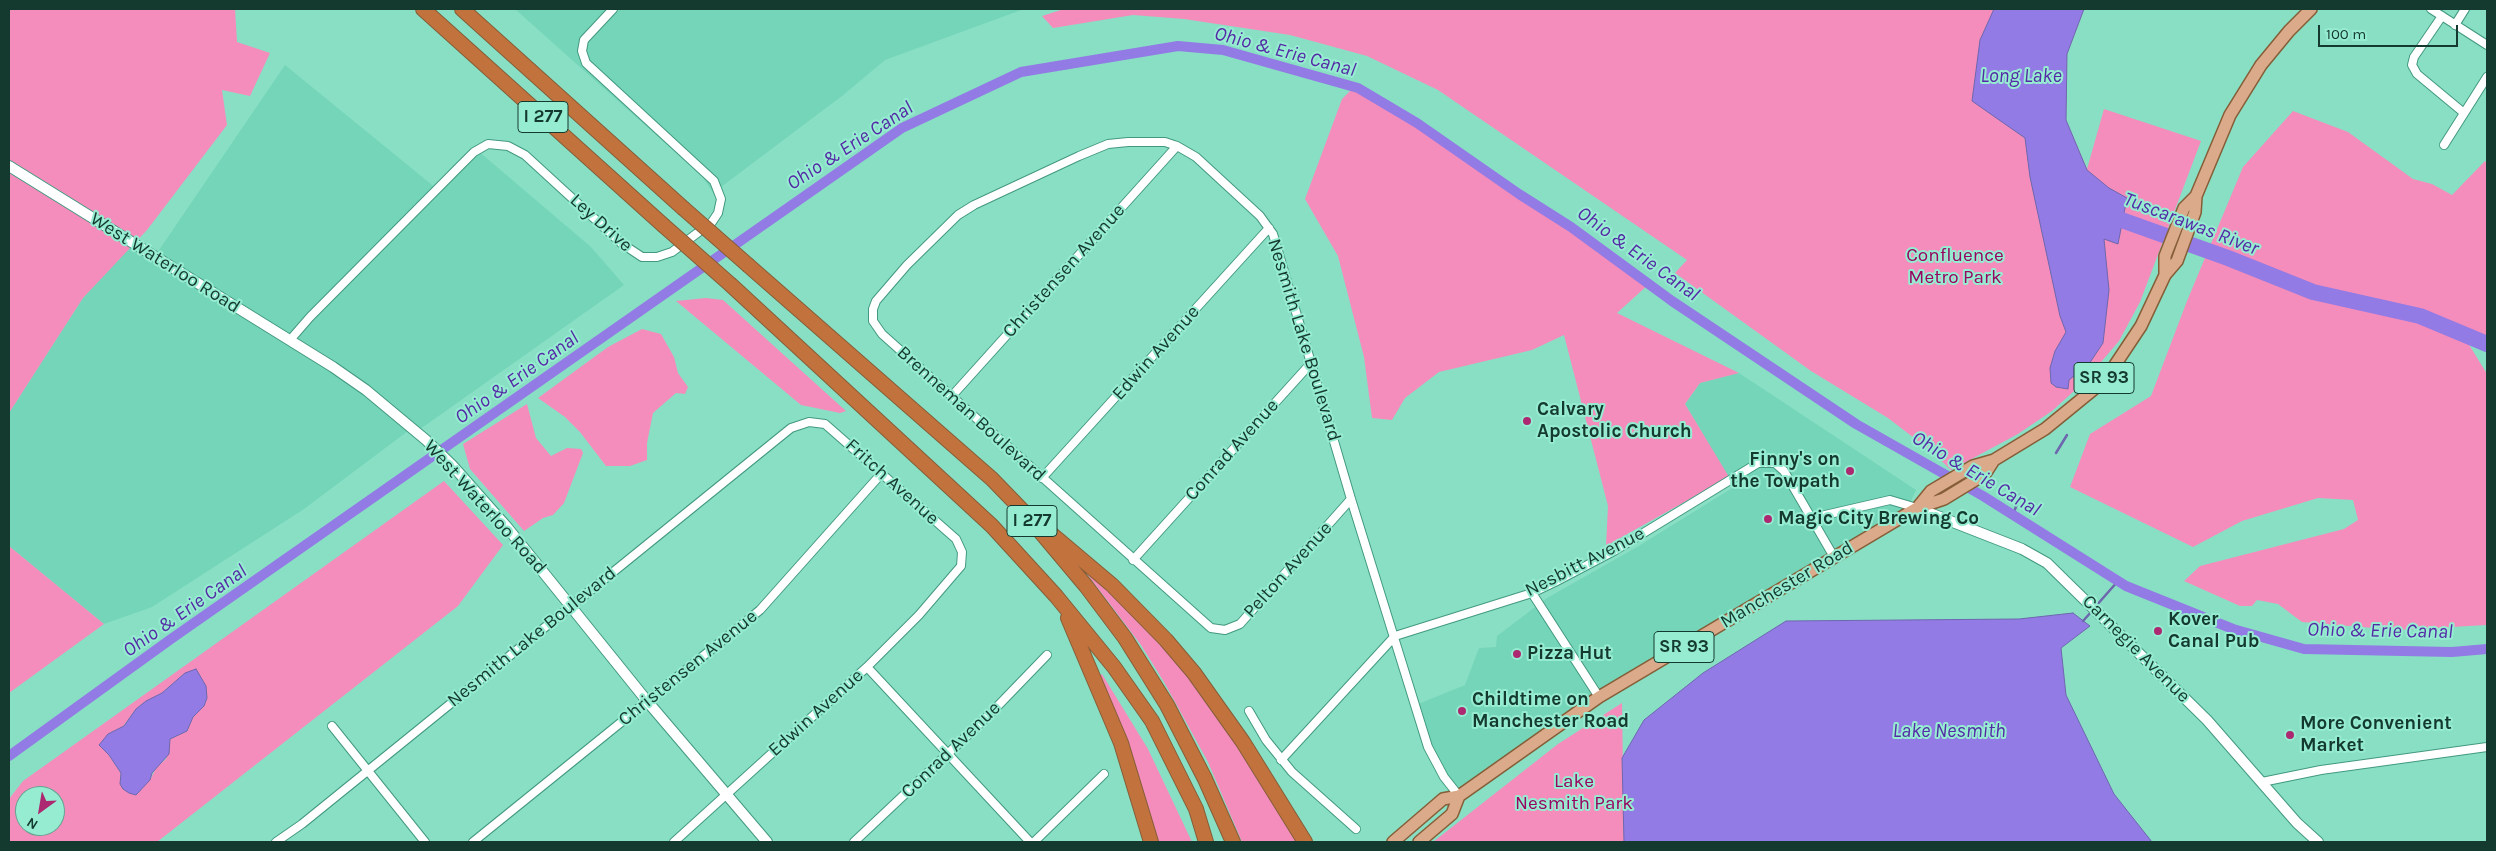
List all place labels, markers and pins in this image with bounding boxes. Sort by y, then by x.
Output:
place label: Calvary Apostolic Church [1537,399,1692,443]
marker: Calvary Apostolic Church [1521,415,1533,427]
place label: Finny's on the Towpath [1730,449,1840,493]
marker: Finny's on the Towpath [1844,465,1856,477]
place label: Magic City Brewing Co [1778,508,1979,530]
marker: Magic City Brewing Co [1762,513,1774,525]
place label: Kover Canal Pub [2168,609,2259,653]
marker: Kover Canal Pub [2152,625,2164,637]
place label: Pizza Hut [1527,643,1612,665]
marker: Pizza Hut [1511,648,1523,660]
place label: Childtime on Manchester Road [1472,689,1629,733]
marker: Childtime on Manchester Road [1456,705,1468,717]
place label: More Convenient Market [2300,713,2452,757]
marker: More Convenient Market [2284,729,2296,741]

